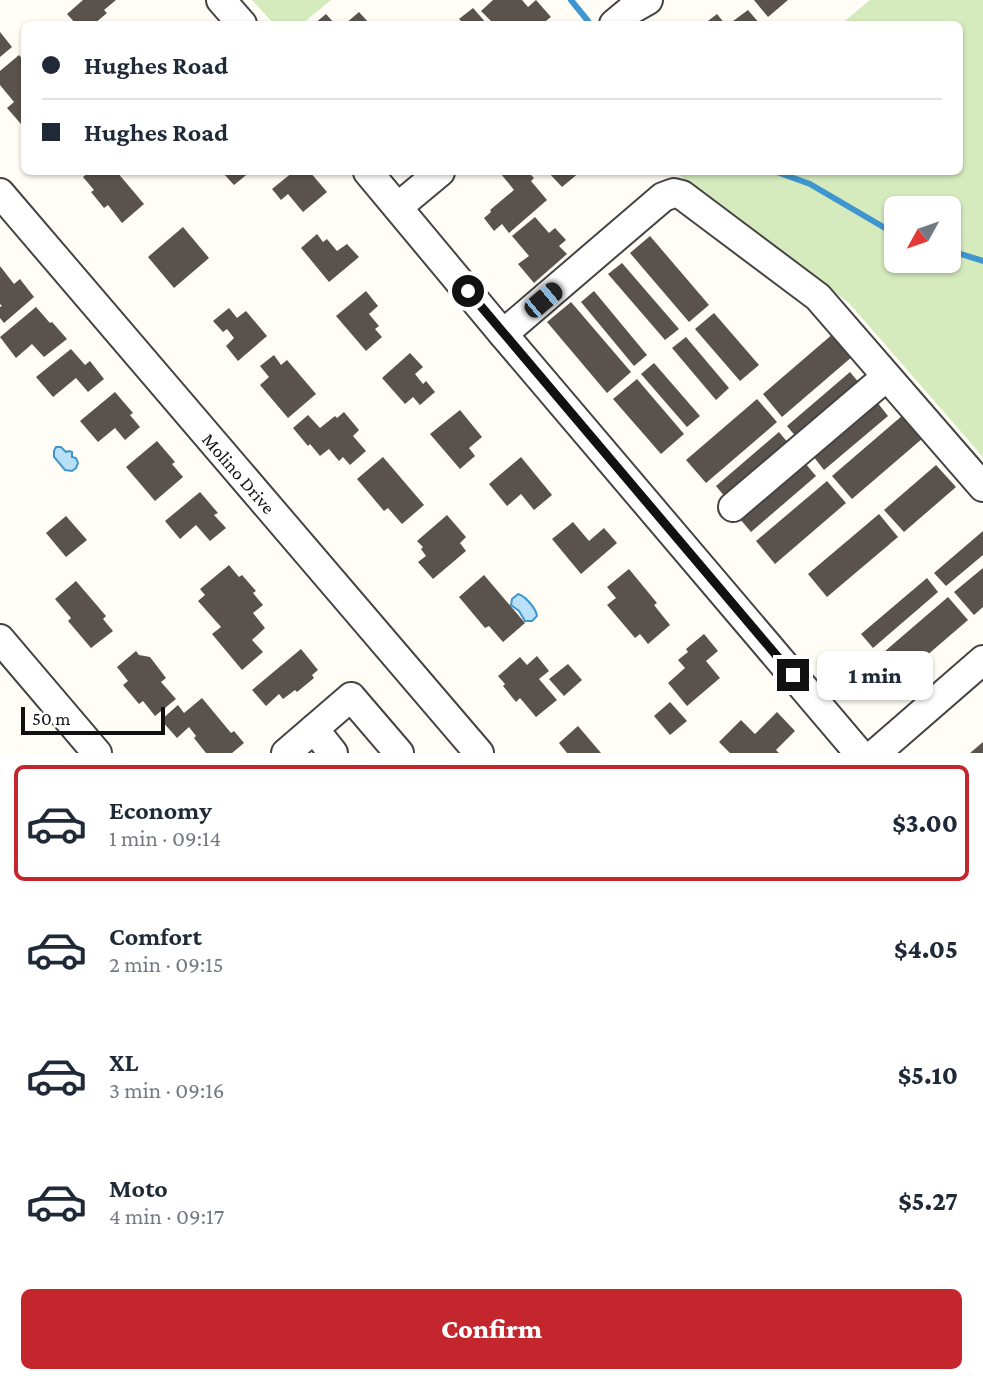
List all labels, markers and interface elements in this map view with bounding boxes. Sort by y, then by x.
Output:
text: Hughes Road [84,51,228,80]
text: Hughes Road [84,118,228,147]
north arrow [884,196,961,273]
map controls [884,196,961,273]
route start [452,275,484,307]
car [521,278,566,322]
street label: Molino Drive [198,429,279,518]
callout: 1 min [818,650,933,700]
route end [777,659,809,691]
text: 1 min [848,662,902,688]
scale bar [21,704,164,736]
text: 50 m [32,708,71,729]
icon: car [25,792,88,855]
text: Economy [109,796,212,825]
text: $3.00 [892,809,958,838]
text: 1 min · 09:14 [109,825,221,851]
icon: car [25,918,88,981]
text: Comfort [109,922,202,951]
text: $4.05 [894,935,958,964]
text: 2 min · 09:15 [109,951,224,977]
icon: car [25,1044,88,1107]
text: XL [109,1048,138,1077]
text: $5.10 [898,1061,958,1090]
text: 3 min · 09:16 [109,1077,225,1103]
icon: car [25,1170,88,1233]
text: Moto [109,1174,168,1203]
text: $5.27 [898,1187,958,1216]
text: 4 min · 09:17 [109,1203,224,1229]
button: Confirm [21,1289,962,1369]

